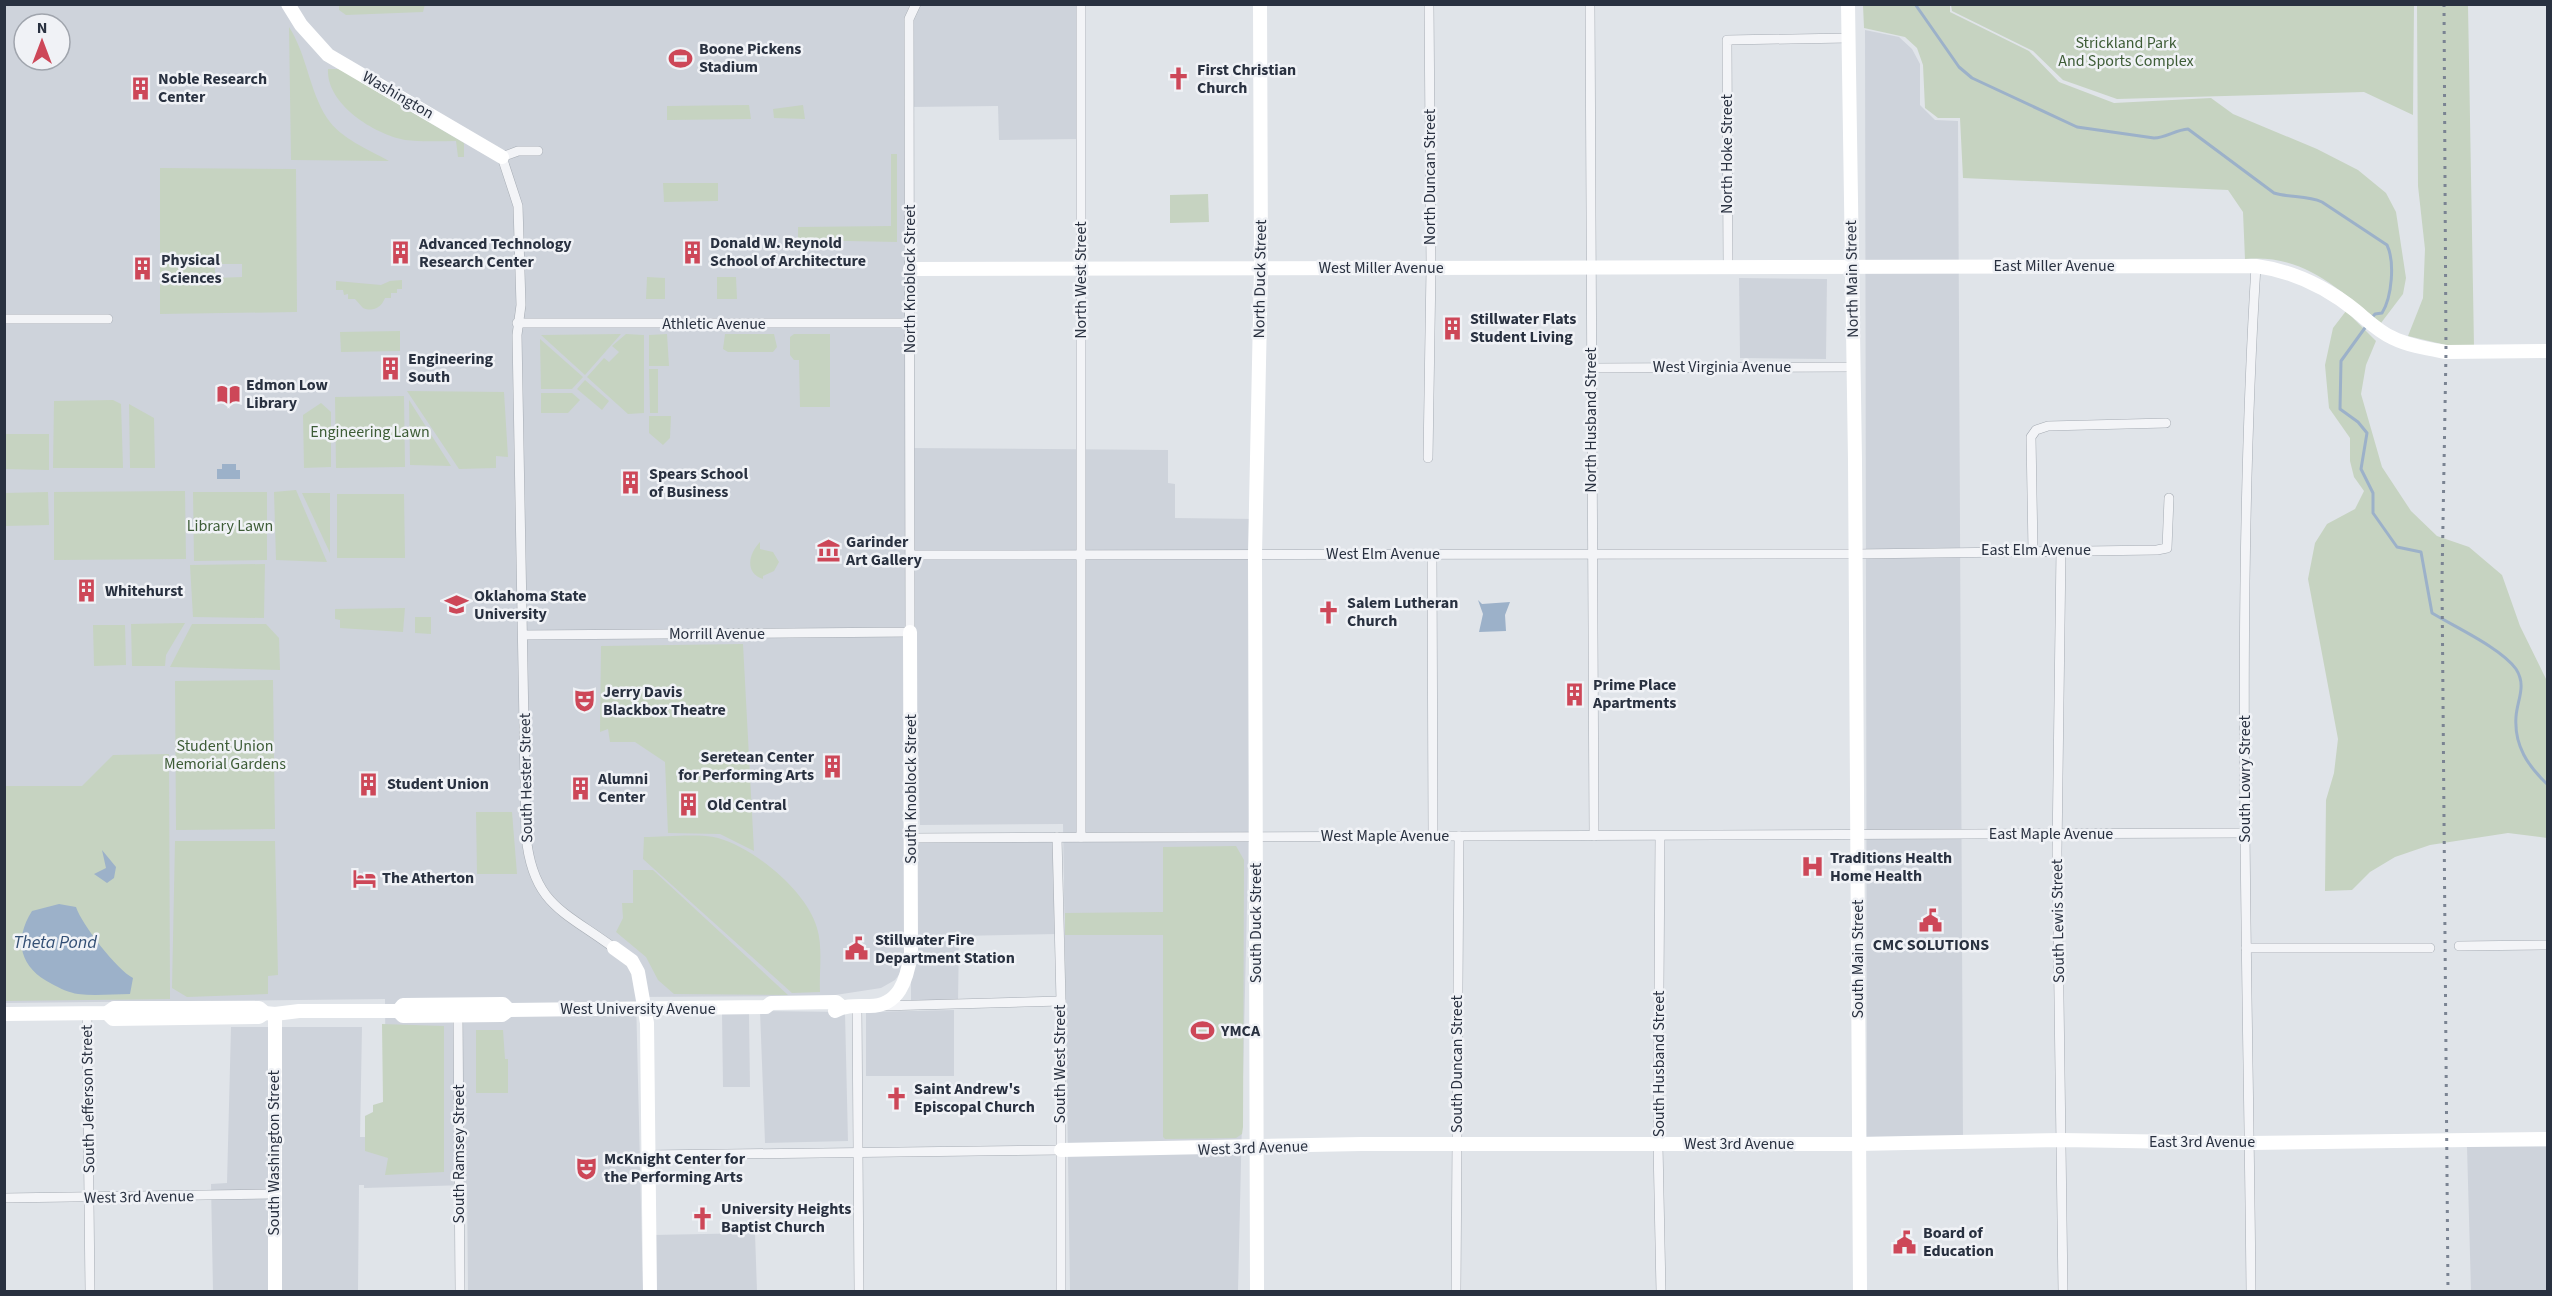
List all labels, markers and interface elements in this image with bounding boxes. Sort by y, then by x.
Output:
north arrow [12,12,72,72]
text: N [37,17,47,39]
park label: Strickland Park And Sports Complex [2058,32,2194,72]
place label: Boone Pickens Stadium [699,38,801,78]
sports icon: Boone Pickens Stadium [668,45,694,71]
place label: First Christian Church [1197,59,1296,99]
street label: Washington [358,66,438,124]
church icon: First Christian Church [1166,66,1192,92]
place label: Noble Research Center [158,68,267,108]
building icon: Noble Research Center [127,75,153,101]
street label: North Hoke Street [1716,93,1738,214]
street label: North Duncan Street [1419,108,1441,245]
street label: North Knoblock Street [899,204,921,353]
street label: North Duck Street [1248,219,1272,339]
street label: North Main Street [1840,219,1864,338]
street label: North West Street [1070,221,1092,339]
place label: Donald W. Reynold School of Architecture [710,232,866,272]
place label: Advanced Technology Research Center [418,233,572,273]
building icon: Donald W. Reynold School of Architecture [679,239,705,265]
building icon: Advanced Technology Research Center [388,240,414,266]
place label: Physical Sciences [161,249,222,289]
street label: East Miller Avenue [1993,255,2115,277]
building icon: Physical Sciences [130,256,156,282]
street label: West Miller Avenue [1318,257,1444,279]
place label: Stillwater Flats Student Living [1470,308,1576,348]
street label: Athletic Avenue [662,313,766,335]
building icon: Stillwater Flats Student Living [1439,315,1465,341]
street label: North Husband Street [1580,347,1602,493]
place label: Engineering South [408,348,494,388]
building icon: Engineering South [377,355,403,381]
street label: West Virginia Avenue [1653,356,1791,378]
place label: Edmon Low Library [246,374,329,414]
library icon: Edmon Low Library [215,381,241,407]
park label: Engineering Lawn [310,421,430,443]
place label: Spears School of Business [649,463,748,503]
building icon: Spears School of Business [618,470,644,496]
park label: Library Lawn [187,515,273,537]
place label: Garinder Art Gallery [845,531,922,571]
museum icon: Garinder Art Gallery [815,538,841,564]
street label: East Elm Avenue [1981,539,2091,561]
street label: West Elm Avenue [1326,543,1440,565]
building icon: Whitehurst [74,578,100,604]
place label: Whitehurst [105,580,183,602]
place label: Oklahoma State University [474,585,587,625]
school or university icon: Oklahoma State University [443,592,469,618]
place label: Salem Lutheran Church [1347,592,1458,632]
church icon: Salem Lutheran Church [1316,599,1342,625]
street label: Morrill Avenue [669,623,765,645]
place label: Prime Place Apartments [1592,674,1676,714]
place label: Jerry Davis Blackbox Theatre [603,681,726,721]
building icon: Prime Place Apartments [1562,681,1588,707]
theatre icon: Jerry Davis Blackbox Theatre [572,688,598,714]
street label: South Hester Street [514,712,538,843]
street label: South Knoblock Street [900,713,922,864]
street label: South Lowry Street [2234,715,2256,843]
park label: Student Union Memorial Gardens [164,735,286,775]
place label: Seretean Center for Performing Arts [678,746,815,786]
building icon: Seretean Center for Performing Arts [819,753,845,779]
place label: Alumni Center [597,768,648,808]
building icon: Student Union [356,771,382,797]
place label: Student Union [387,773,489,795]
building icon: Alumni Center [567,775,593,801]
building icon: Old Central [676,792,702,818]
place label: Old Central [707,794,787,816]
street label: East Maple Avenue [1989,823,2113,845]
street label: West Maple Avenue [1321,825,1449,847]
place label: Traditions Health Home Health [1830,847,1952,887]
hospital icon: Traditions Health Home Health [1799,854,1825,880]
street label: South Lewis Street [2046,858,2070,983]
street label: South Duck Street [1245,862,1267,983]
hotel icon: The Atherton [351,865,377,891]
place label: The Atherton [382,867,474,889]
street label: South Main Street [1847,899,1869,1018]
public building icon: CMC SOLUTIONS [1918,907,1944,933]
place label: Stillwater Fire Department Station [875,929,1015,969]
water label: Theta Pond [13,930,97,955]
place label: CMC SOLUTIONS [1873,934,1989,956]
public building icon: Stillwater Fire Department Station [844,936,870,962]
street label: South Husband Street [1648,990,1670,1137]
street label: South Duncan Street [1446,995,1468,1133]
street label: West University Avenue [560,998,716,1020]
street label: South West Street [1049,1004,1071,1123]
sports icon: YMCA [1190,1018,1216,1044]
place label: YMCA [1220,1020,1261,1042]
street label: South Jefferson Street [76,1024,100,1174]
street label: South Washington Street [263,1070,285,1236]
place label: Saint Andrew's Episcopal Church [914,1078,1035,1118]
street label: South Ramsey Street [448,1084,470,1224]
church icon: Saint Andrew's Episcopal Church [883,1085,909,1111]
street label: East 3rd Avenue [2149,1131,2255,1153]
street label: West 3rd Avenue [1684,1133,1794,1155]
street label: West 3rd Avenue [1198,1135,1309,1161]
place label: McKnight Center for the Performing Arts [604,1148,746,1188]
theatre icon: McKnight Center for the Performing Arts [573,1155,599,1181]
street label: West 3rd Avenue [84,1185,194,1209]
place label: University Heights Baptist Church [721,1198,851,1238]
church icon: University Heights Baptist Church [690,1205,716,1231]
place label: Board of Education [1923,1222,1994,1262]
public building icon: Board of Education [1892,1229,1918,1255]

